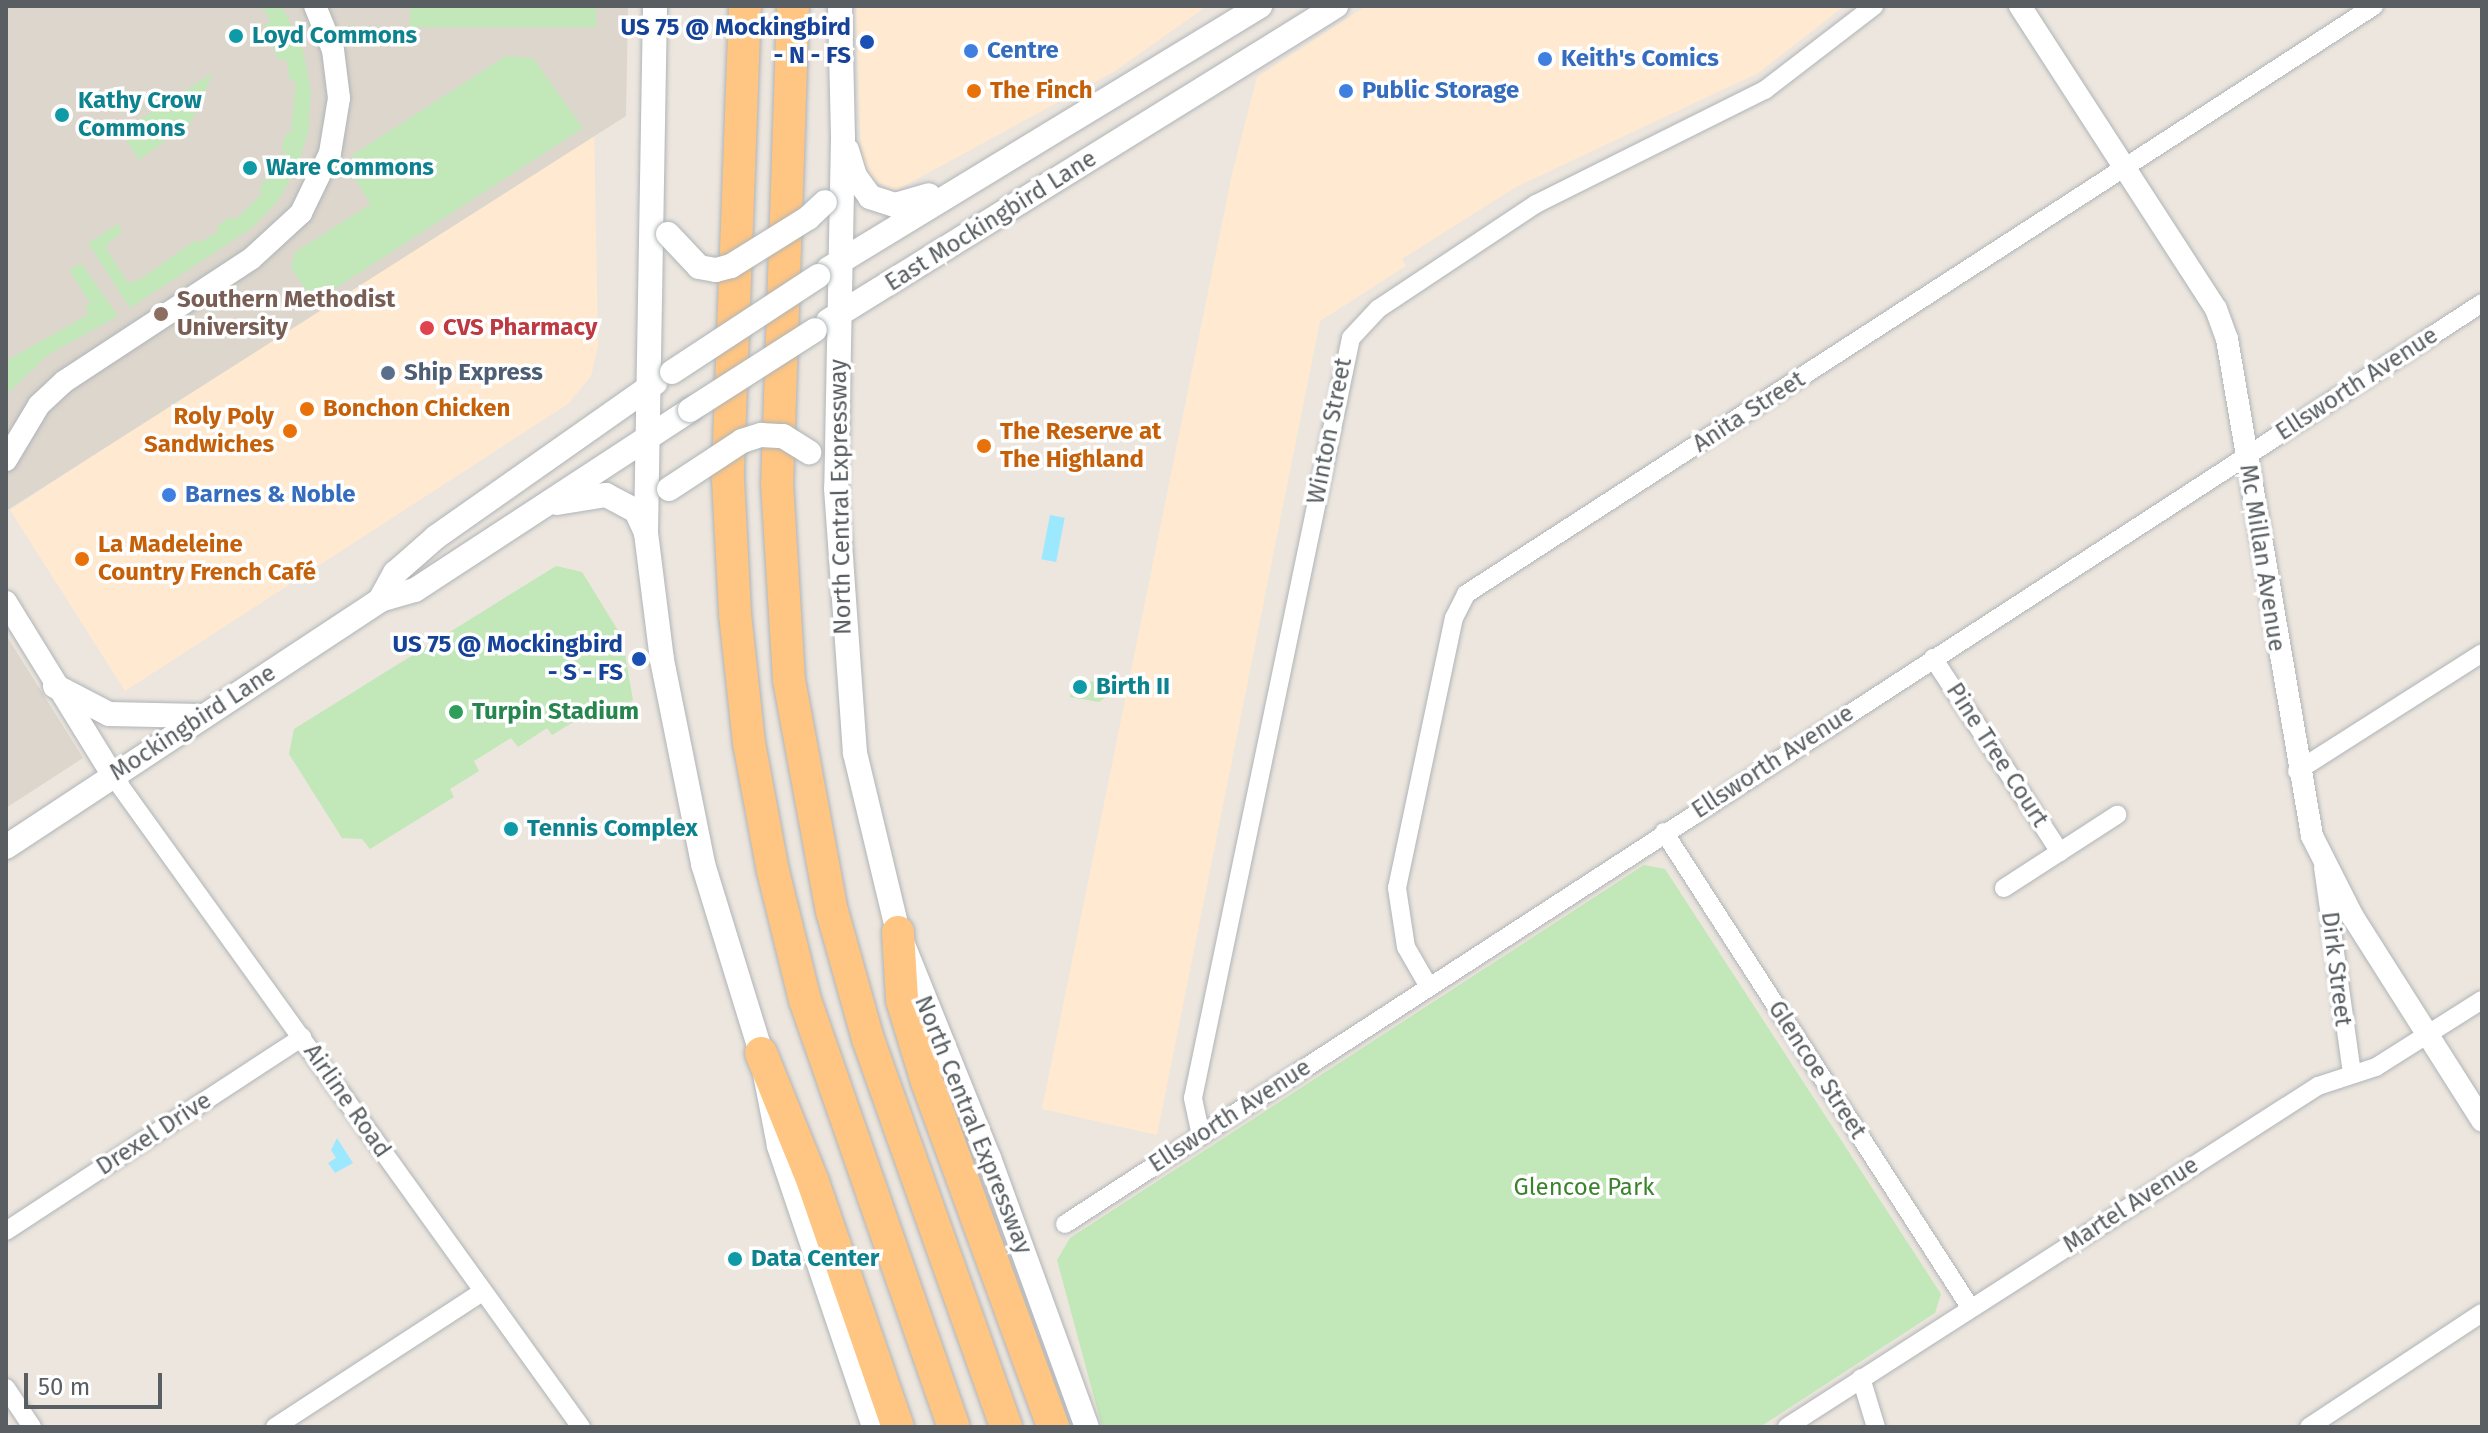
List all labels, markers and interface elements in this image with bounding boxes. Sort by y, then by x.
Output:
place label: US 75 @ Mockingbird - N - FS [621,14,851,70]
place label: Loyd Commons [252,22,417,50]
marker: Loyd Commons [227,27,245,45]
marker: US 75 @ Mockingbird - N - FS [858,33,876,51]
place label: Centre [987,37,1059,65]
marker: Centre [962,42,980,60]
place label: Keith's Comics [1561,45,1719,73]
marker: Keith's Comics [1536,50,1554,68]
place label: The Finch [990,77,1093,105]
place label: Public Storage [1362,77,1519,105]
marker: The Finch [965,82,983,100]
marker: Public Storage [1337,82,1355,100]
place label: Kathy Crow Commons [78,87,202,143]
marker: Kathy Crow Commons [53,106,71,124]
street label: East Mockingbird Lane [880,144,1102,298]
place label: Ware Commons [266,154,434,182]
marker: Ware Commons [241,159,259,177]
place label: Southern Methodist University [177,286,395,342]
marker: Southern Methodist University [152,305,170,323]
place label: CVS Pharmacy [443,314,597,342]
marker: CVS Pharmacy [418,319,436,337]
street label: Ellsworth Avenue [2271,321,2443,447]
street label: Winton Street [1302,355,1358,507]
place label: Ship Express [404,359,543,387]
street label: North Central Expressway [824,359,858,635]
marker: Ship Express [379,364,397,382]
street label: Anita Street [1688,365,1810,459]
place label: Bonchon Chicken [323,395,510,423]
marker: Bonchon Chicken [298,400,316,418]
place label: Roly Poly Sandwiches [144,403,274,459]
place label: The Reserve at The Highland [1000,418,1161,474]
marker: Roly Poly Sandwiches [281,422,299,440]
marker: The Reserve at The Highland [975,437,993,455]
street label: Mc Millan Avenue [2233,462,2291,654]
place label: Barnes & Noble [185,481,355,509]
marker: Barnes & Noble [160,486,178,504]
place label: La Madeleine Country French Café [98,531,316,587]
marker: La Madeleine Country French Café [73,550,91,568]
place label: US 75 @ Mockingbird - S - FS [393,631,623,687]
marker: US 75 @ Mockingbird - S - FS [630,650,648,668]
street label: Mockingbird Lane [105,659,281,787]
place label: Birth II [1096,673,1170,701]
marker: Birth II [1071,678,1089,696]
street label: Pine Tree Court [1940,678,2054,832]
place label: Turpin Stadium [472,698,639,726]
street label: Ellsworth Avenue [1687,699,1859,825]
marker: Turpin Stadium [447,703,465,721]
place label: Tennis Complex [527,815,698,843]
marker: Tennis Complex [502,820,520,838]
street label: Dirk Street [2315,910,2357,1028]
street label: North Central Expressway [908,992,1038,1258]
street label: Glencoe Street [1762,996,1872,1144]
street label: Airline Road [297,1038,397,1164]
street label: Ellsworth Avenue [1144,1053,1316,1179]
street label: Drexel Drive [91,1086,217,1182]
street label: Martel Avenue [2058,1151,2204,1259]
park label: Glencoe Park [1514,1174,1654,1202]
place label: Data Center [751,1245,879,1273]
marker: Data Center [726,1250,744,1268]
scale bar [28,1357,166,1407]
text: 50 m [38,1373,90,1401]

